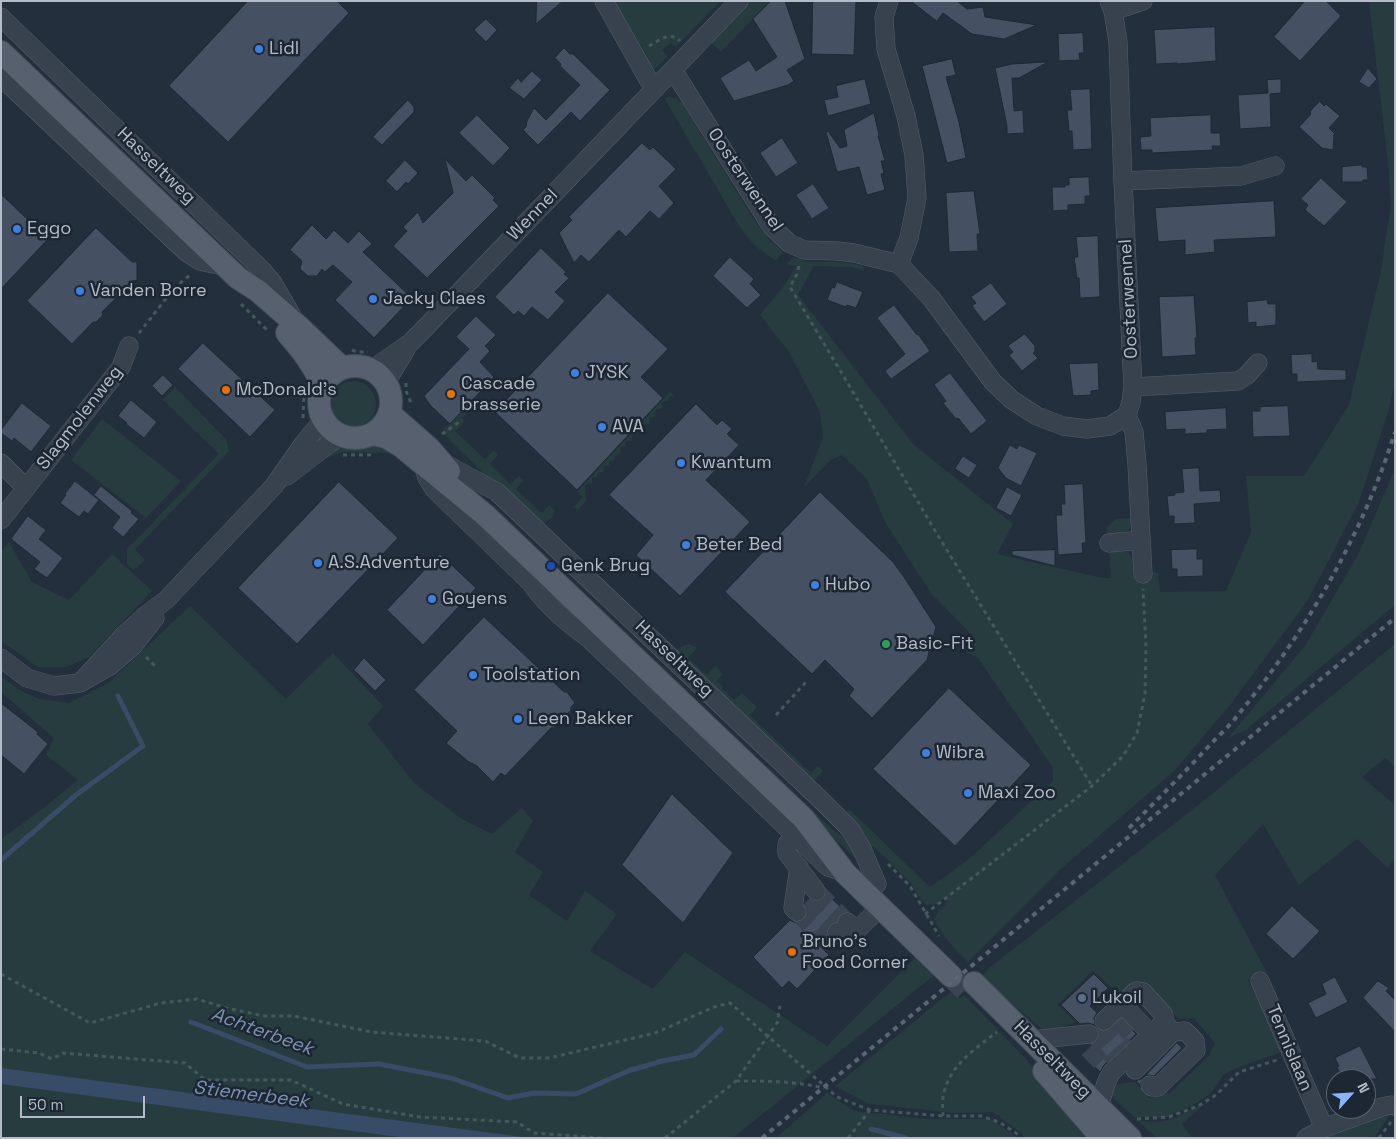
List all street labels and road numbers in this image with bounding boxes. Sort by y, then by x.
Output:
street label: Hasseltweg [112,123,200,209]
street label: Oosterwennel [703,124,787,236]
street label: Wennel [503,185,563,245]
street label: Oosterwennel [1115,239,1143,359]
street label: Slagmolenweg [33,362,127,474]
street label: Hasseltweg [630,616,718,702]
street label: Tennislaan [1261,1002,1317,1094]
street label: Hasseltweg [1009,1017,1095,1103]

